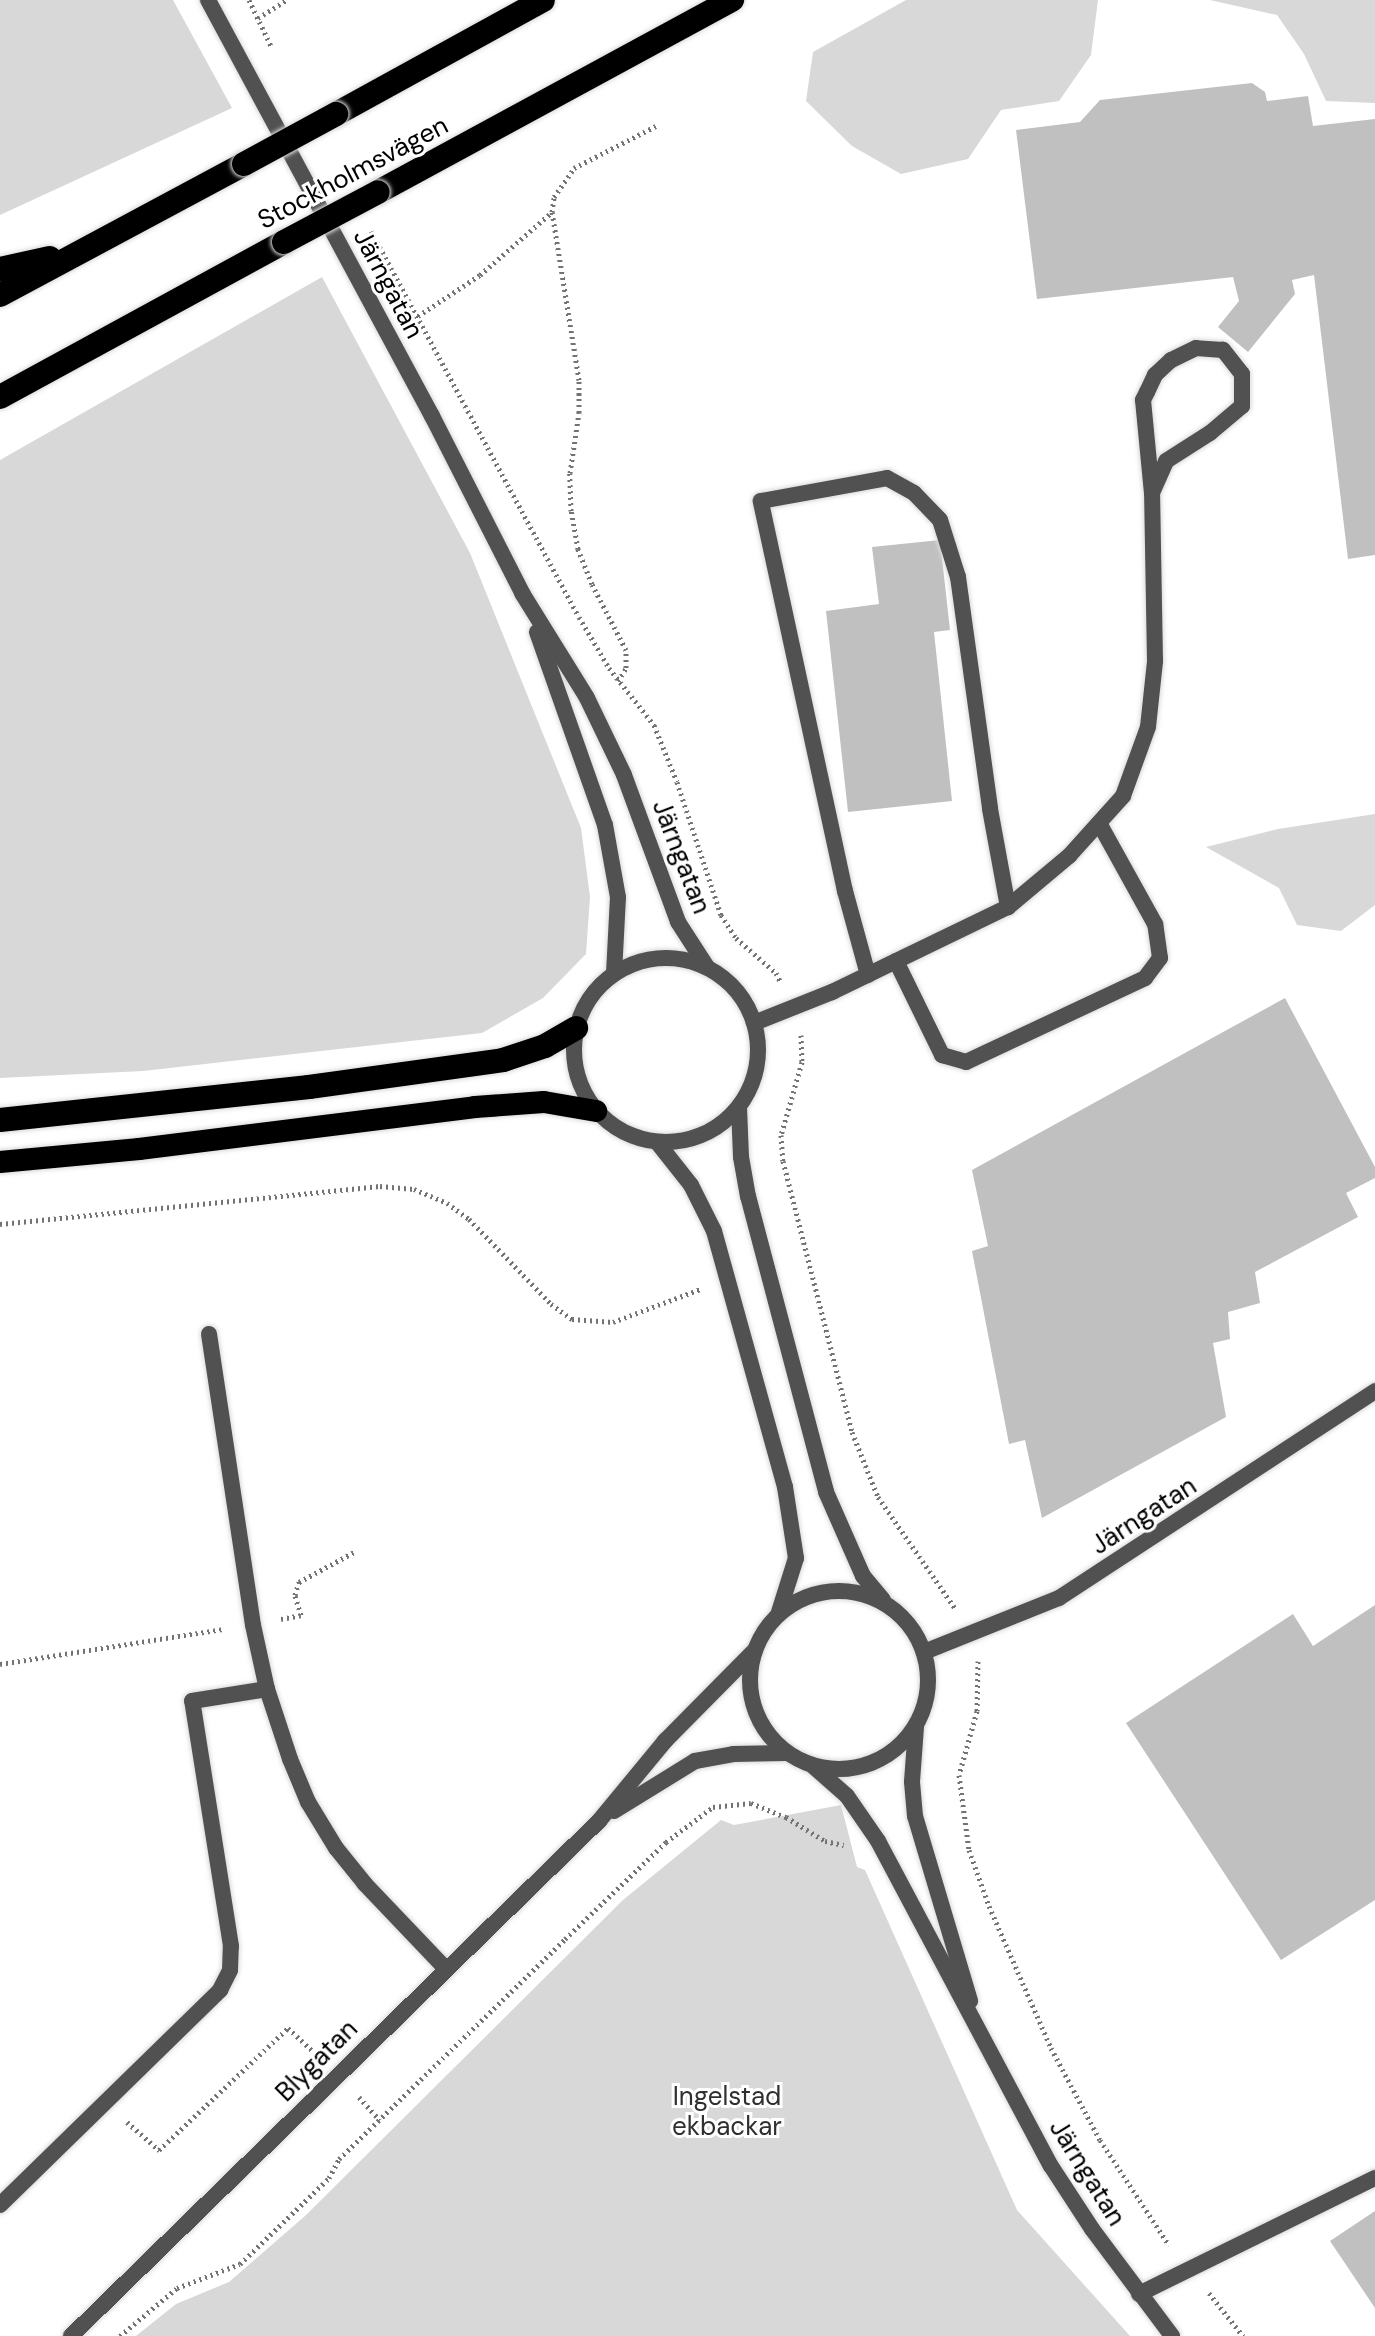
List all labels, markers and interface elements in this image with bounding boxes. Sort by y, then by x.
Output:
street label: Stockholmsvägen [253,110,453,236]
street label: Järngatan [346,224,430,344]
street label: Järngatan [645,796,717,918]
street label: Järngatan [1085,1470,1203,1562]
street label: Blygatan [270,2014,364,2108]
park label: Ingelstad ekbackar [672,2081,782,2142]
street label: Järngatan [1042,2114,1132,2232]

